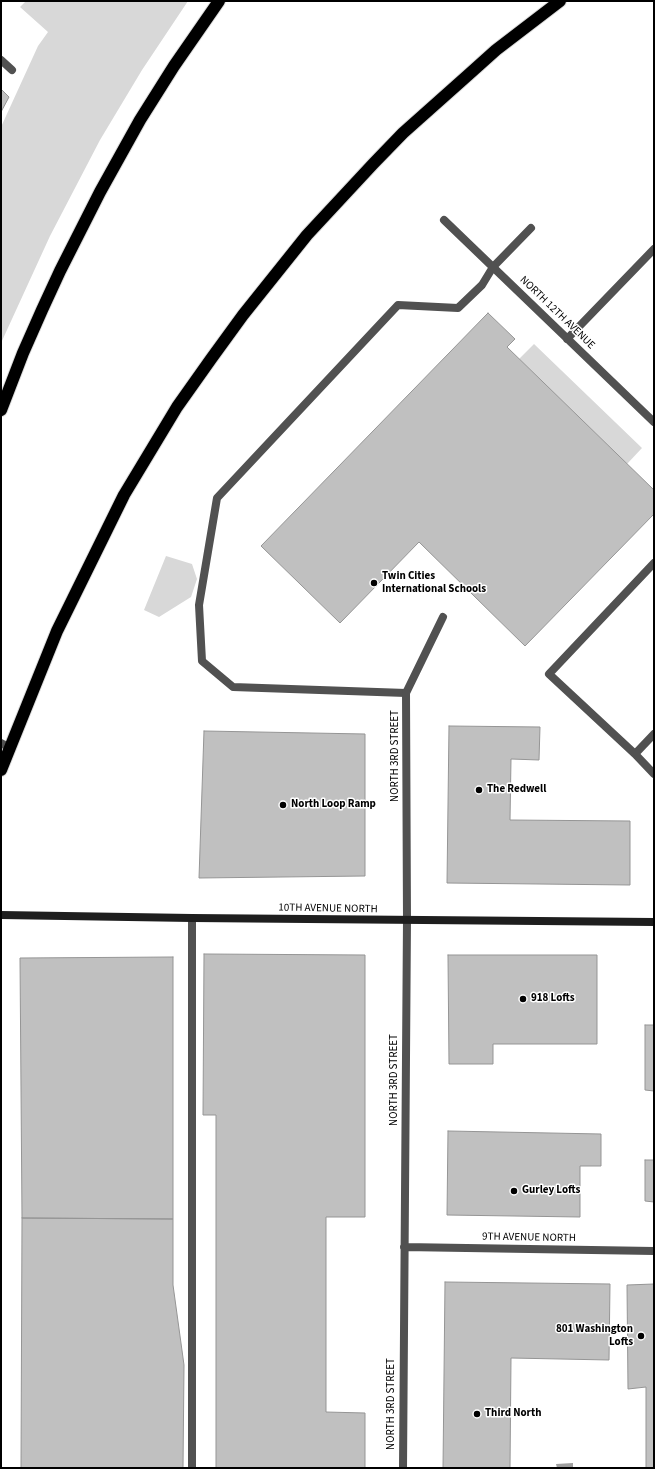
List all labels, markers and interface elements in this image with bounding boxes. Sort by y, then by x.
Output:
street label: NORTH 12TH AVENUE [517,274,597,352]
place label: Twin Cities International Schools [382,570,486,596]
marker: Twin Cities International Schools [369,578,379,588]
street label: NORTH 3RD STREET [389,710,403,802]
place label: The Redwell [487,783,546,797]
marker: The Redwell [474,785,484,795]
place label: North Loop Ramp [291,798,376,812]
marker: North Loop Ramp [278,800,288,810]
street label: 10TH AVENUE NORTH [278,902,378,916]
place label: 918 Lofts [531,992,575,1006]
marker: 918 Lofts [518,994,528,1004]
street label: NORTH 3RD STREET [388,1034,402,1126]
place label: Gurley Lofts [522,1184,580,1198]
marker: Gurley Lofts [509,1186,519,1196]
street label: 9TH AVENUE NORTH [482,1231,576,1245]
place label: 801 Washington Lofts [556,1323,633,1349]
marker: 801 Washington Lofts [636,1331,646,1341]
street label: NORTH 3RD STREET [385,1358,399,1450]
place label: Third North [485,1407,541,1421]
marker: Third North [472,1409,482,1419]

